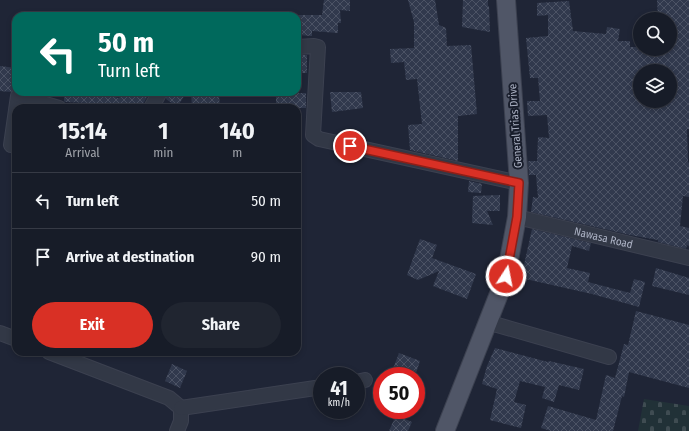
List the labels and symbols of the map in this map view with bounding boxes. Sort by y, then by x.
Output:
street label: General Trias Drive [506,83,525,169]
pin [333,129,367,163]
street label: Nawasa Road [573,225,634,251]
position arrow [485,255,527,297]
speed limit sign: 50 [373,367,425,419]

